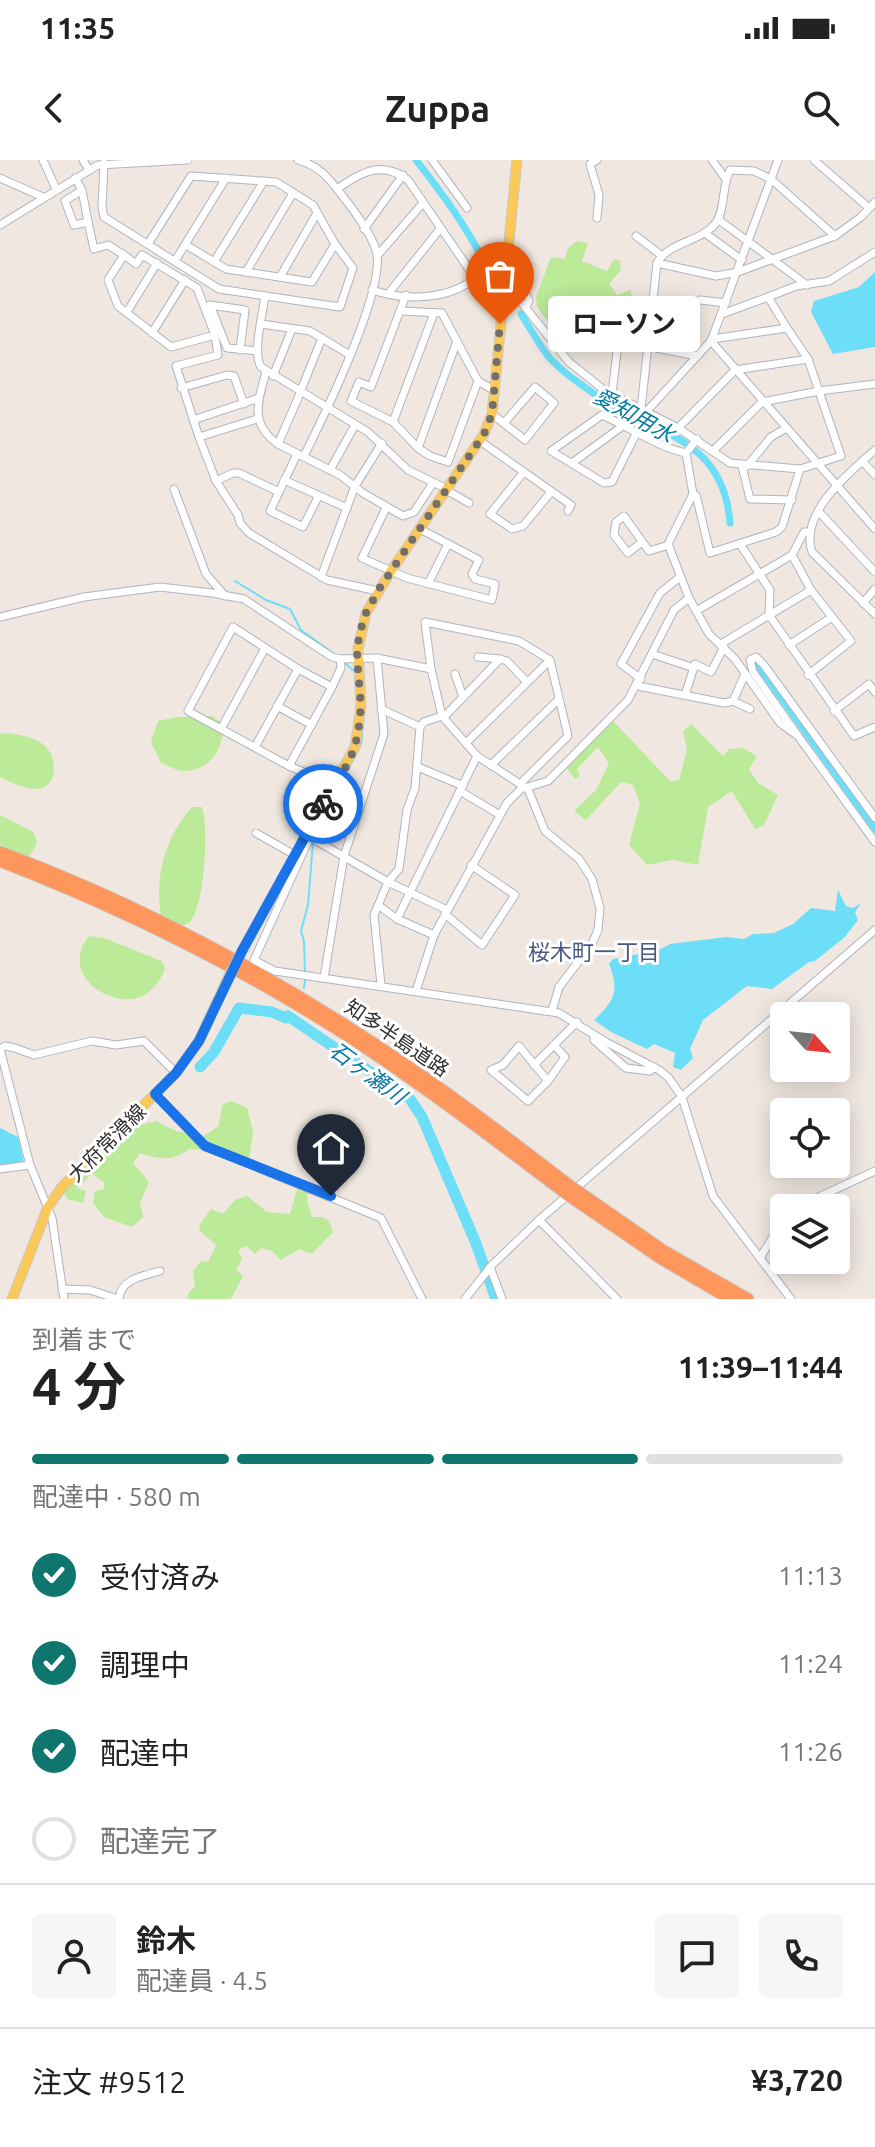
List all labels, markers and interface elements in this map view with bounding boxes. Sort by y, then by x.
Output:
text: 11:35 [40,11,115,45]
icon: back [32,86,76,130]
icon: search [799,86,843,130]
text: Zuppa [385,88,490,129]
pin [466,242,534,324]
icon: bag [478,254,522,298]
callout: ローソン [548,296,700,352]
text: ローソン [572,309,676,338]
water label: 愛知用水 [590,382,681,448]
courier [283,764,363,844]
icon: bike [301,782,345,826]
district label: 桜木町一丁目 [528,939,660,964]
street label: 知多半島道路 [341,994,453,1081]
north arrow [770,1002,850,1082]
map controls [770,1002,850,1274]
water label: 石ヶ瀬川 [325,1037,413,1110]
button: locate [770,1098,850,1178]
street label: 大府常滑線 [63,1099,150,1186]
pin [297,1114,365,1196]
icon: home [309,1126,353,1170]
button: layers [770,1194,850,1274]
text: 到着まで [32,1325,136,1354]
text: 11:39–11:44 [678,1350,843,1384]
text: 4 分 [32,1357,126,1415]
text: 配達中 · 580 m [32,1482,201,1511]
icon: check [32,1553,76,1597]
text: 受付済み [100,1560,220,1594]
text: 11:13 [778,1561,843,1590]
icon: check [32,1641,76,1685]
text: 調理中 [100,1648,190,1682]
text: 11:24 [778,1649,843,1678]
icon: check [32,1729,76,1773]
text: 配達中 [100,1736,190,1770]
text: 11:26 [778,1737,843,1766]
text: 配達完了 [100,1824,220,1858]
button: person [32,1914,116,1998]
button: chat [655,1914,739,1998]
button: phone [759,1914,843,1998]
text: 鈴木 [136,1923,196,1957]
text: 配達員 · 4.5 [136,1966,268,1995]
text: ¥3,720 [751,2063,843,2097]
text: 注文 #9512 [32,2065,186,2099]

